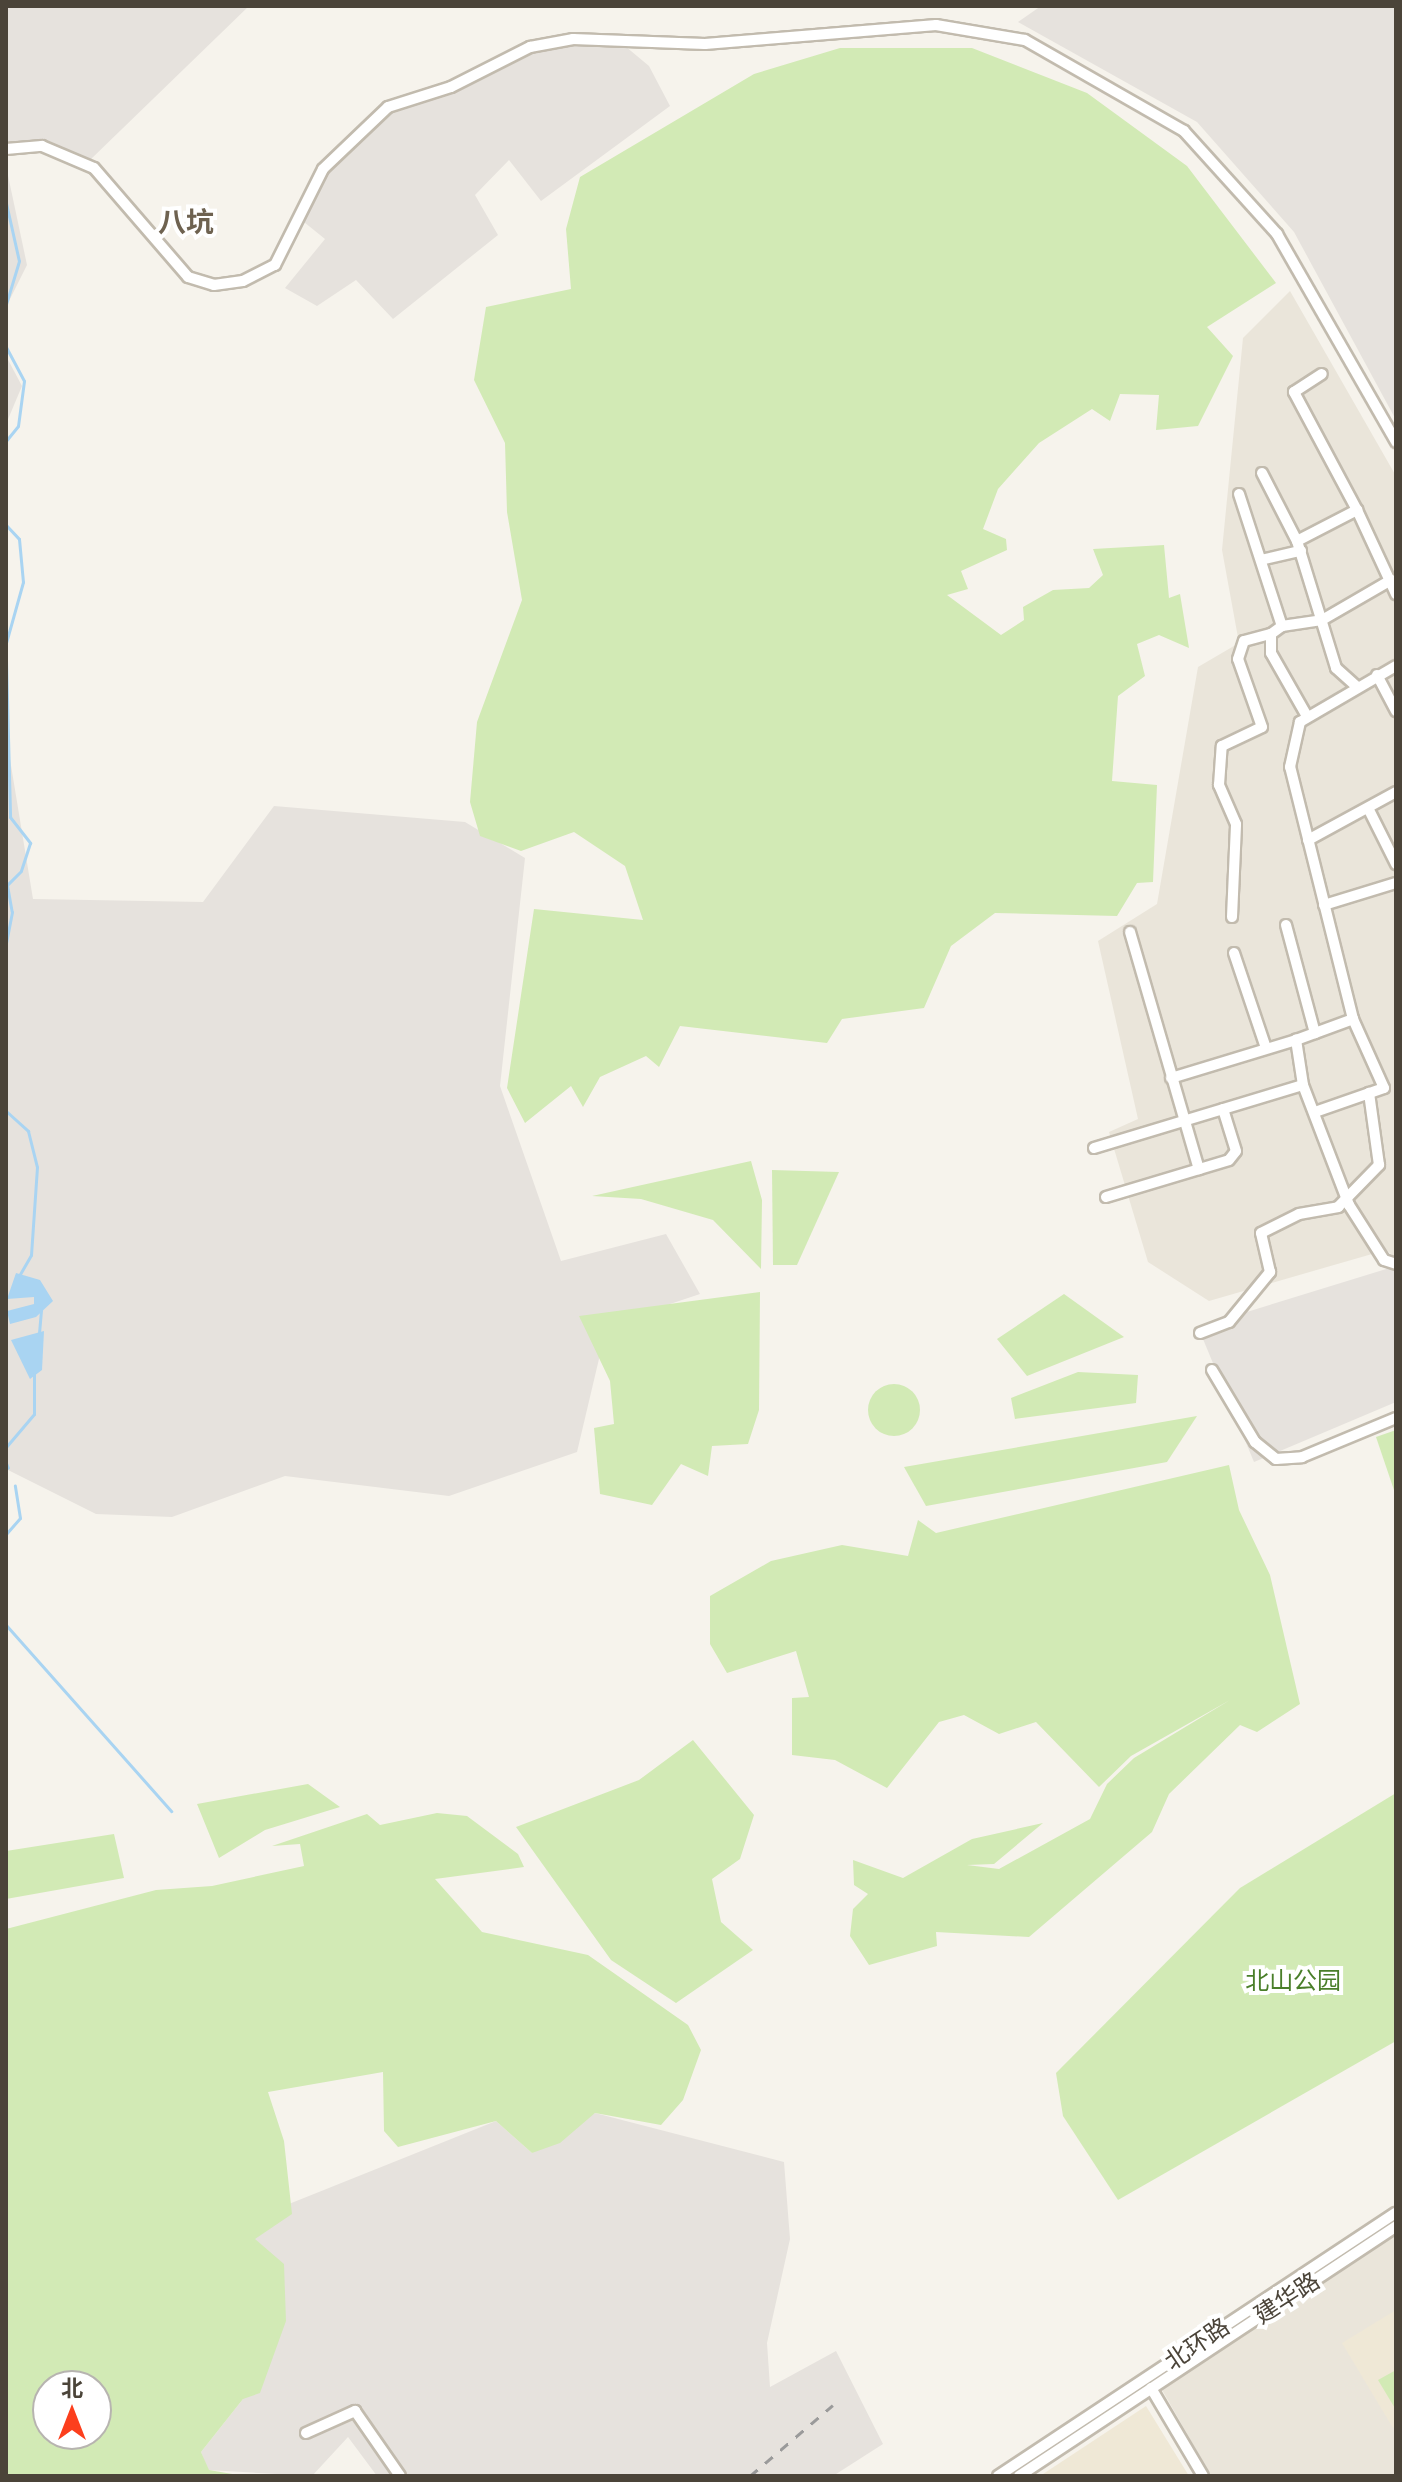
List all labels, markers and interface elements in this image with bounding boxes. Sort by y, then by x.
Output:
district label: 八坑 [158,205,214,239]
park label: 北山公园 [1245,1967,1341,1995]
street label: 建华路 [1249,2266,1325,2330]
street label: 北环路 [1159,2312,1235,2376]
north arrow [32,2370,112,2450]
text: 北 [61,2373,83,2402]

